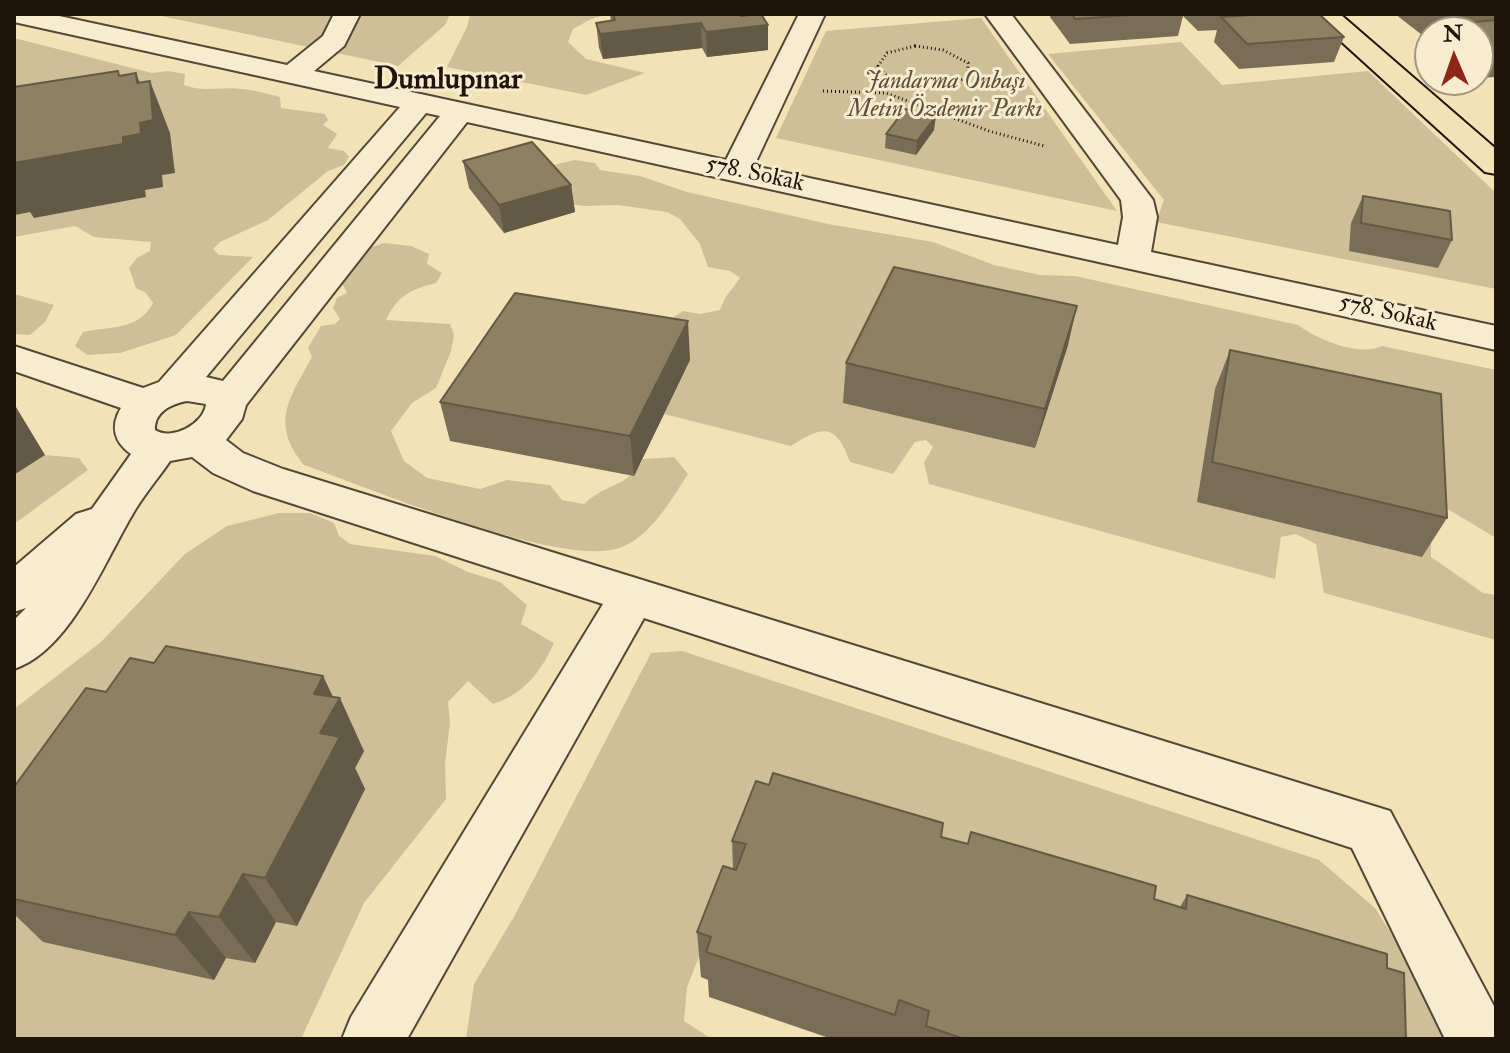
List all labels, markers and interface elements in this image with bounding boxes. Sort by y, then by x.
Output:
north arrow [1414,16,1494,96]
text: N [1443,20,1464,48]
district label: Dumlupınar [374,64,522,100]
park label: Jandarma Onbaşı Metin Özdemir Parkı [848,69,1042,125]
street label: 578. Sokak [703,151,807,199]
street label: 578. Sokak [1336,289,1440,339]

